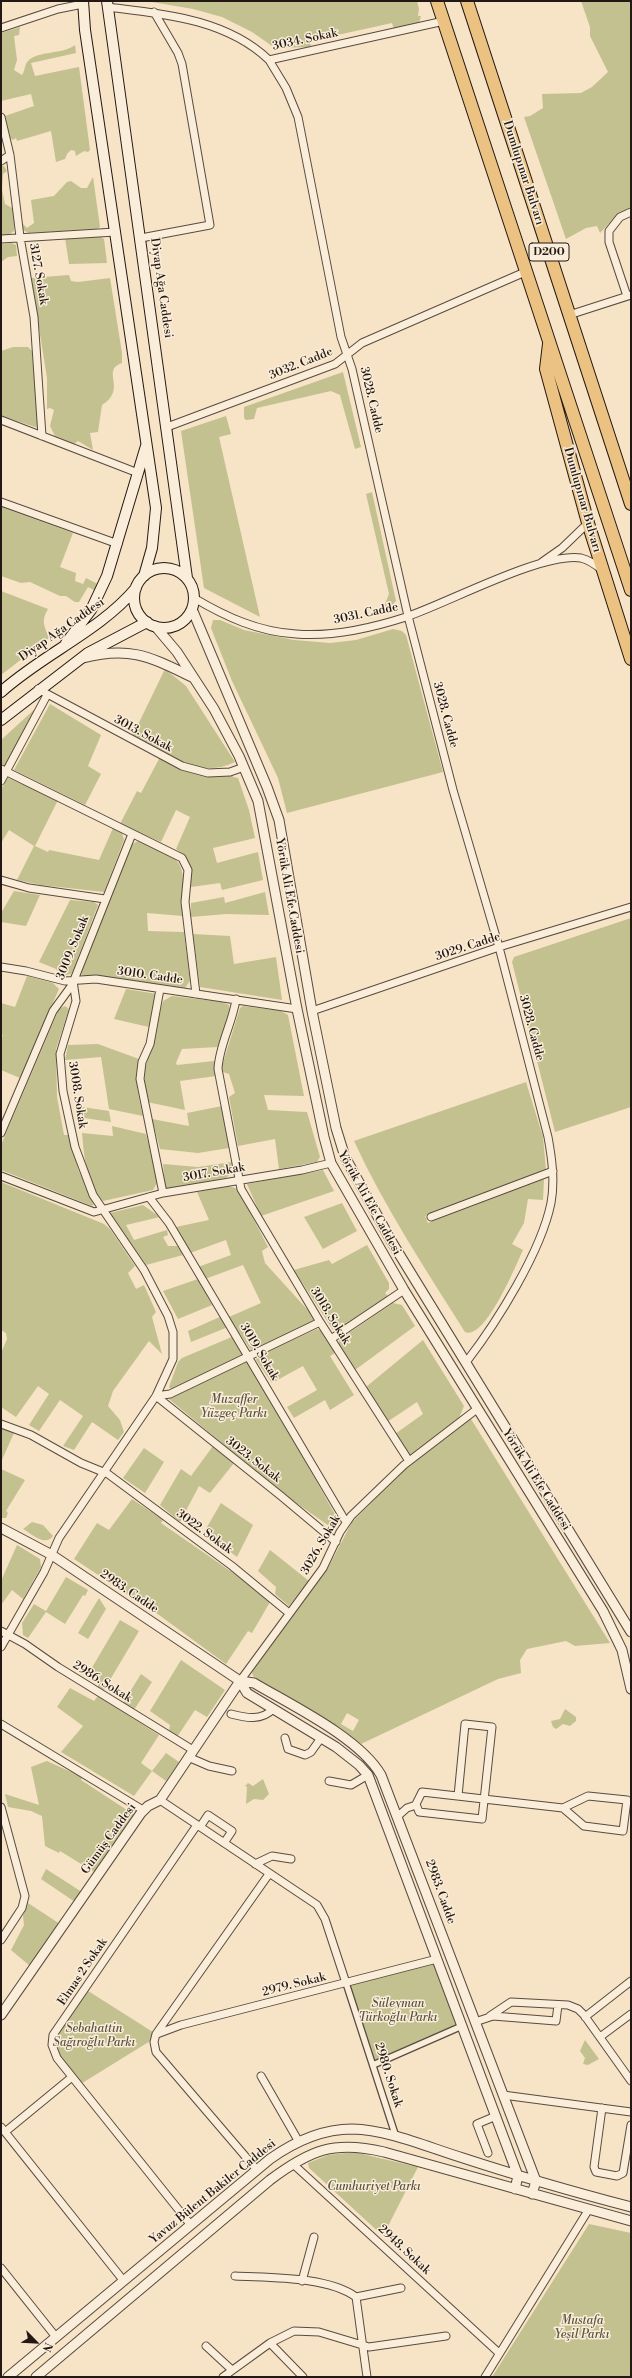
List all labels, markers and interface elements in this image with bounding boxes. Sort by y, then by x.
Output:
street label: 3034. Sokak [271,26,339,54]
street label: Dumlupınar Bulvarı [499,119,547,227]
street label: Diyap Ağa Caddesi [147,237,175,339]
street label: 3127. Sokak [26,242,50,306]
road number: D200 [529,243,569,261]
street label: 3032. Cadde [267,345,335,383]
street label: 3028. Cadde [356,365,386,435]
street label: Dumlupınar Bulvarı [560,446,604,554]
street label: Diyap Ağa Caddesi [16,595,108,665]
street label: 3031. Cadde [332,600,400,628]
street label: 3028. Cadde [429,680,461,750]
street label: 3013. Sokak [111,713,175,755]
street label: Yörük Ali Efe Caddesi [272,837,306,955]
street label: 3009. Sokak [54,914,92,982]
street label: 3029. Cadde [434,930,502,964]
street label: 3010. Cadde [116,964,184,988]
street label: 3028. Cadde [515,993,547,1063]
street label: 3008. Sokak [65,1060,89,1130]
street label: Yörük Ali Efe Caddesi [334,1148,404,1258]
street label: 3017. Sokak [182,1161,246,1185]
street label: 3018. Sokak [307,1285,353,1347]
street label: 3019. Sokak [236,1321,282,1383]
park label: Muzaffer Yüzgeç Parkı [201,1393,267,1421]
street label: Yörük Ali Efe Caddesi [499,1426,573,1534]
street label: 3023. Sokak [223,1434,283,1486]
street label: 3022. Sokak [173,1507,235,1557]
street label: 3026. Sokak [298,1513,344,1577]
street label: 2983. Cadde [97,1567,161,1617]
street label: 2986. Sokak [70,1658,134,1706]
street label: Gümüş Caddesi [78,1801,140,1877]
street label: 2983. Cadde [422,1858,458,1926]
street label: Elmas 2 Sokak [55,1936,111,2008]
street label: 2979. Sokak [261,1970,327,2000]
park label: Süleyman Türkoğlu Parkı [359,1997,437,2025]
park label: Sebahattin Sağıroğlu Parkı [53,2022,135,2050]
street label: 2980. Sokak [371,2041,405,2109]
street label: Yavuz Bülent Bakiler Caddesi [147,2137,279,2247]
park label: Cumhuriyet Parkı [327,2180,421,2194]
street label: 2948. Sokak [375,2222,433,2278]
park label: Mustafa Yeşil Parkı [555,2314,609,2342]
north arrow [16,2322,56,2362]
text: N [39,2340,55,2354]

